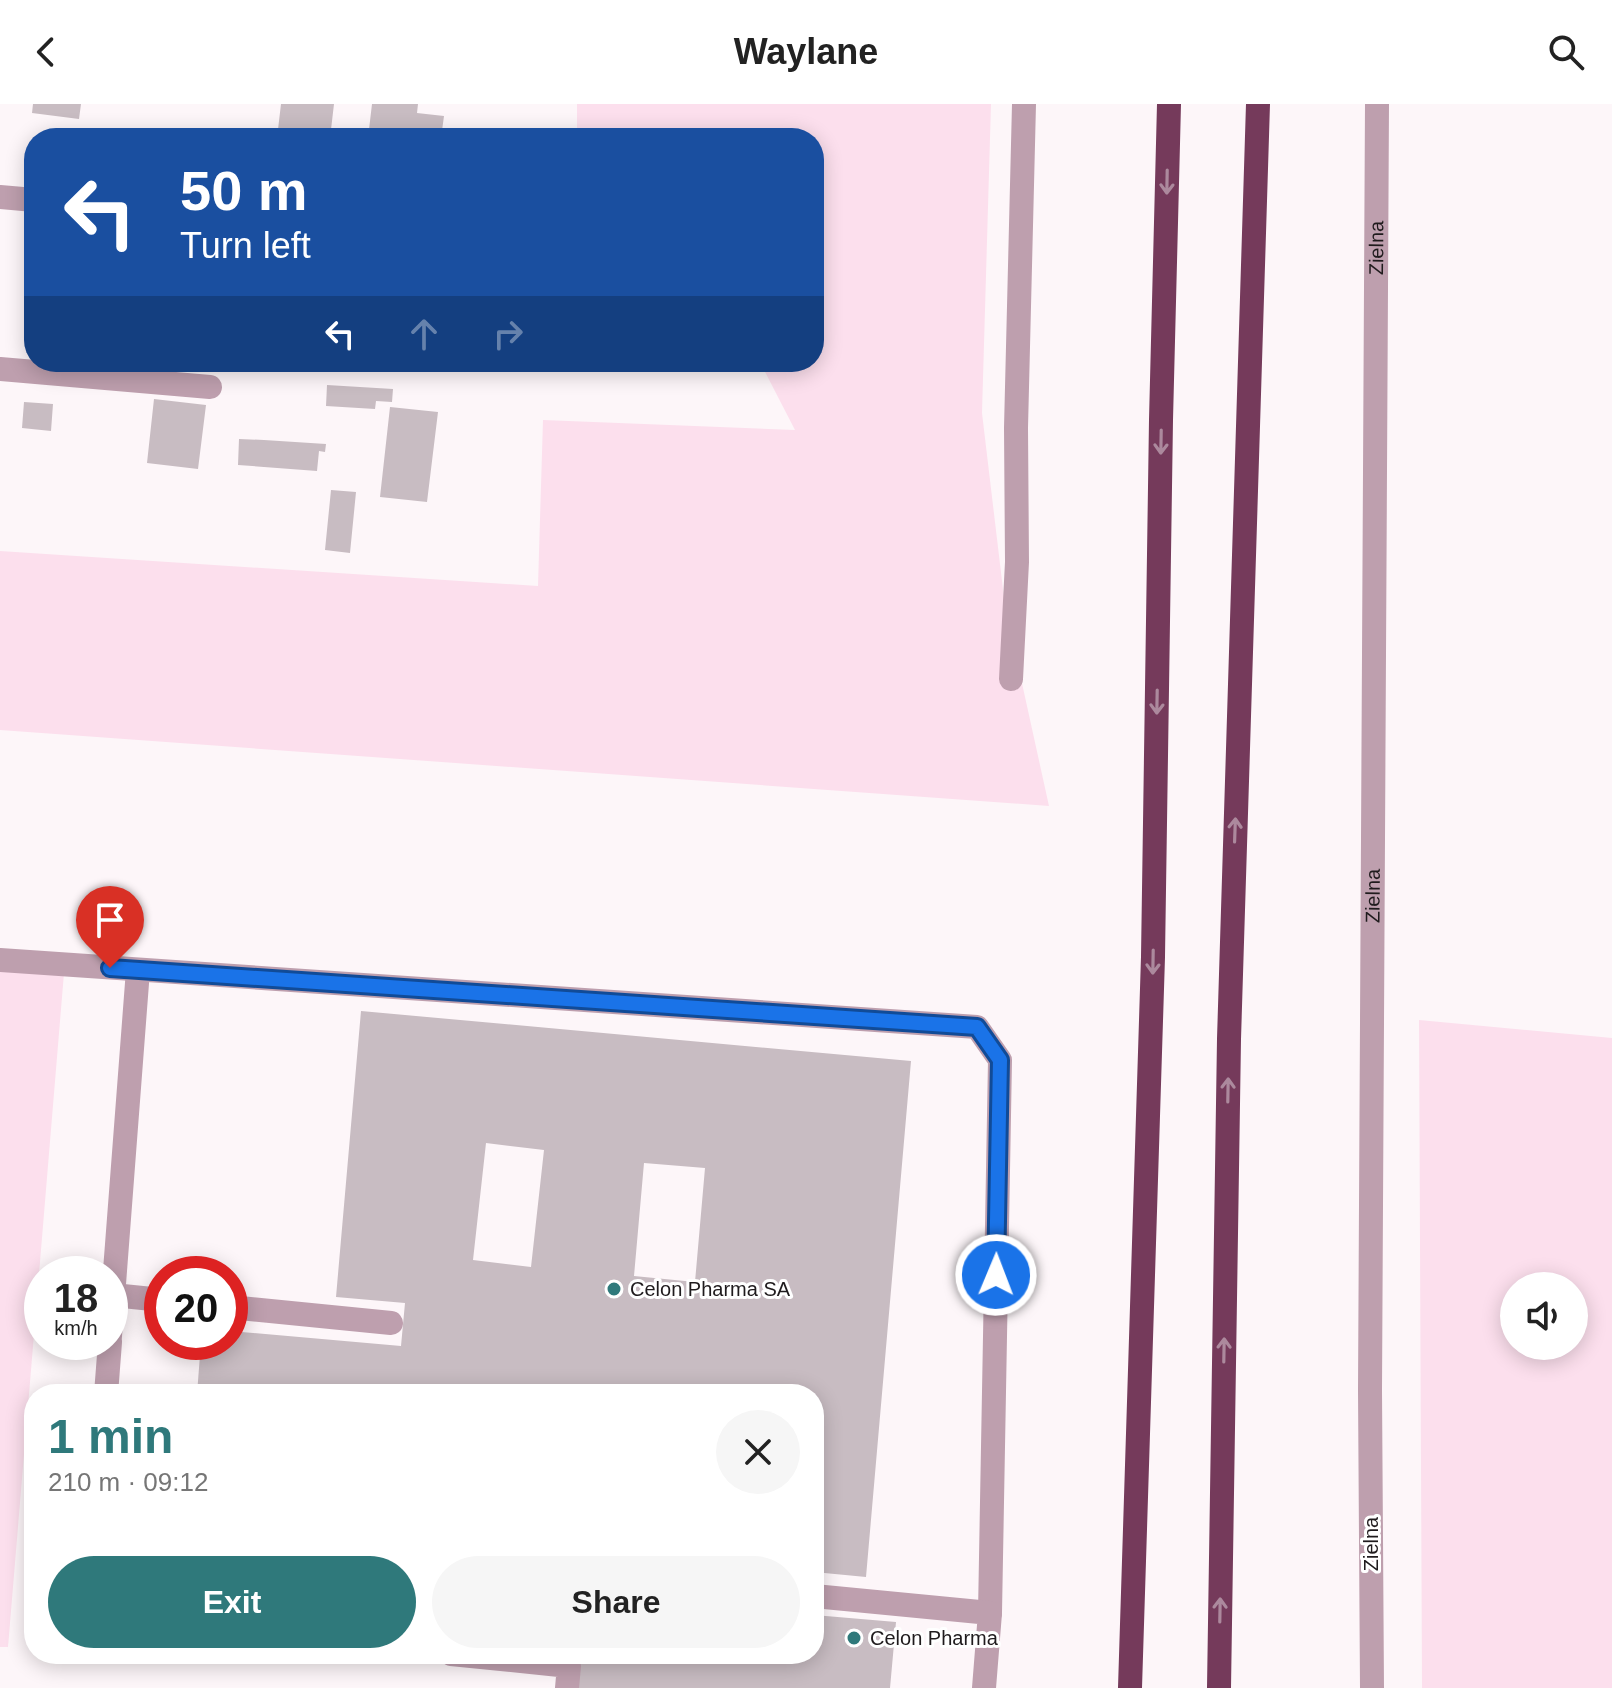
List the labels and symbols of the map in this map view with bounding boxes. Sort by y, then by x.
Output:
one-way arrow [1160,168,1175,195]
street label: Zielna [1365,220,1387,275]
one-way arrow [1153,428,1169,455]
one-way arrow [1149,688,1165,715]
one-way arrow [1228,817,1243,844]
street label: Zielna [1362,868,1384,923]
pin [76,886,144,968]
one-way arrow [1145,948,1161,975]
one-way arrow [1220,1077,1236,1104]
position arrow [954,1233,1038,1317]
speed limit sign: 20 [144,1256,248,1360]
place label: Celon Pharma SA [630,1278,791,1300]
marker: Celon Pharma SA [605,1280,623,1298]
one-way arrow [1216,1337,1232,1364]
street label: Zielna [1360,1516,1382,1571]
one-way arrow [1213,1597,1228,1624]
place label: Celon Pharma [870,1627,999,1649]
marker: Celon Pharma [845,1629,863,1647]

